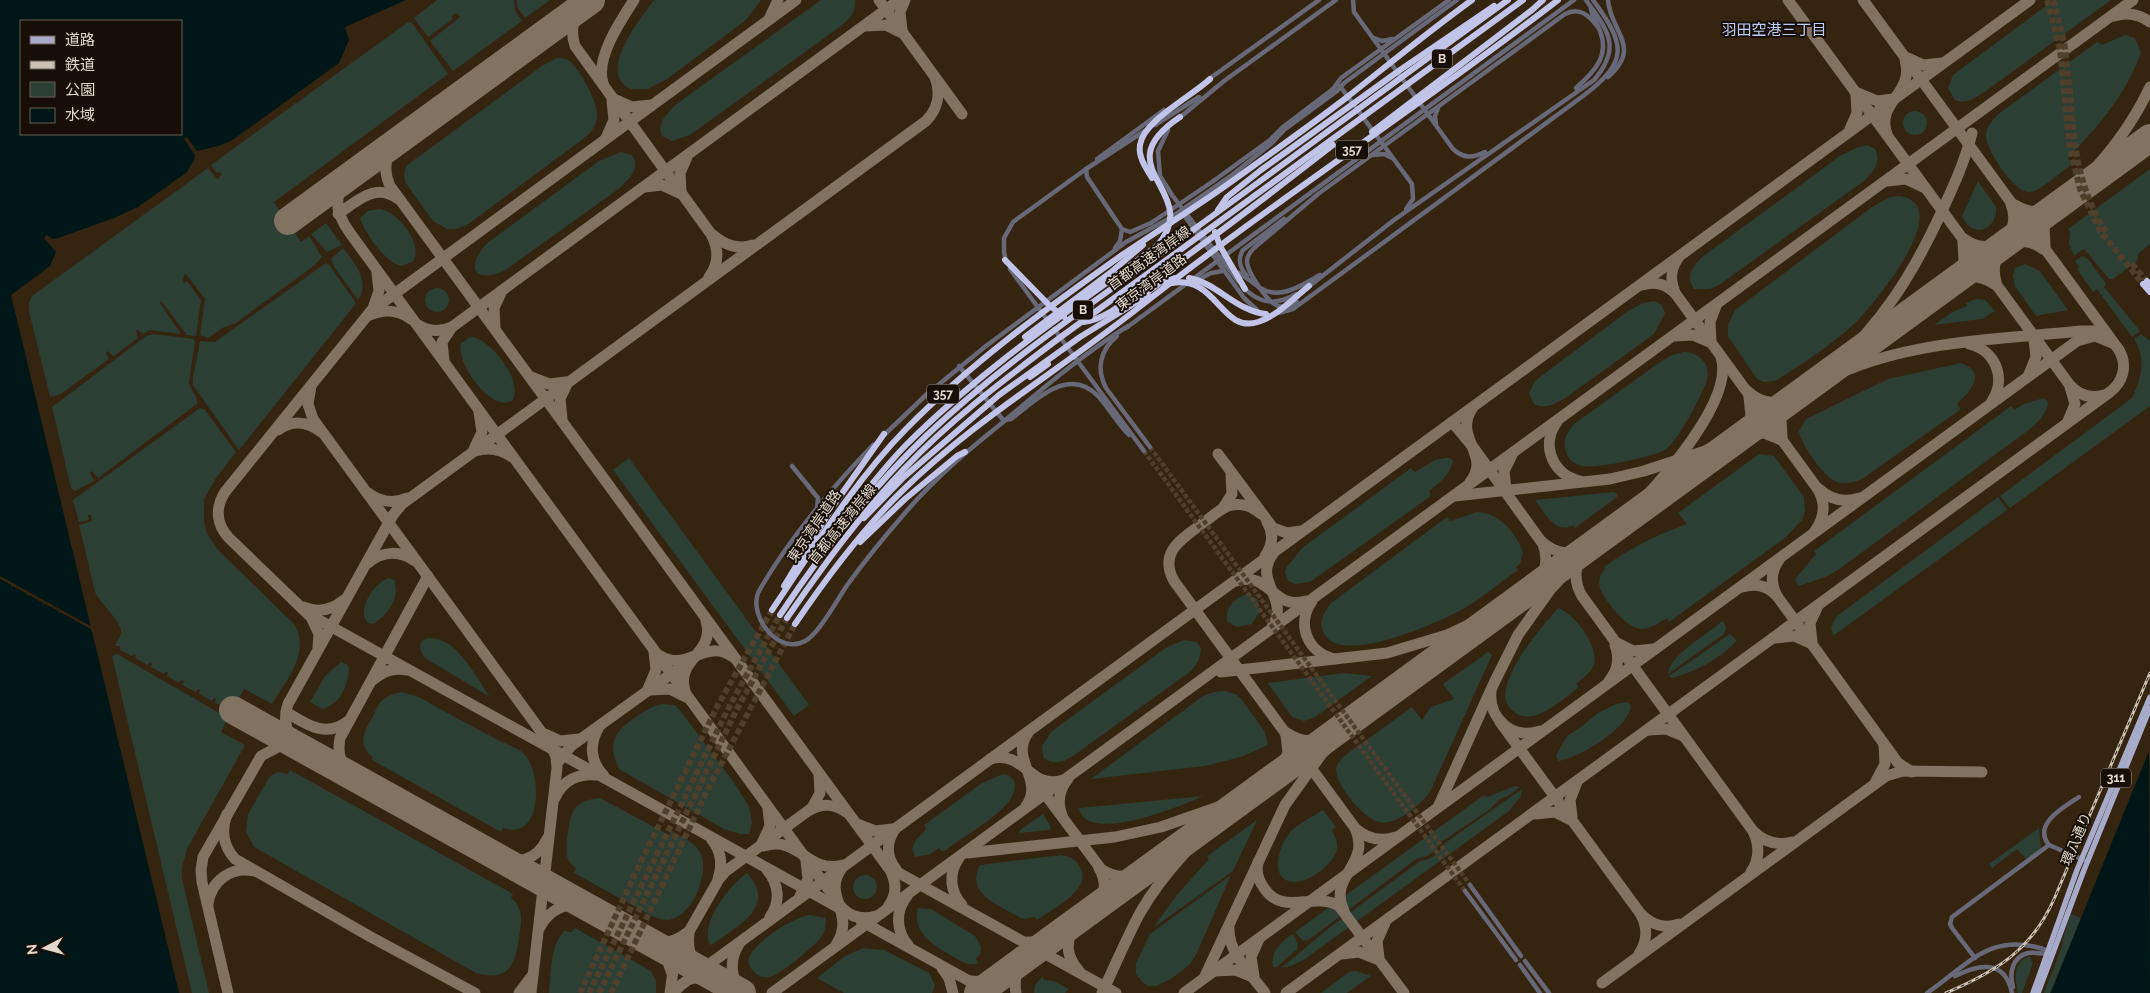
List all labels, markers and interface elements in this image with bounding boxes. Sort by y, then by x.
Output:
legend [20,20,182,135]
district label: 羽田空港三丁目 [1721,21,1827,39]
text: 道路 [65,31,95,49]
road number: B [1432,50,1452,68]
text: 鉄道 [65,56,95,74]
text: 公園 [65,81,95,99]
text: 水域 [65,106,95,124]
road number: 357 [1336,140,1368,160]
street label: 首都高速湾岸線 [1105,223,1193,293]
street label: 東京湾岸道路 [1113,250,1189,314]
road number: B [1073,300,1093,320]
road number: 357 [927,384,959,404]
street label: 首都高速湾岸線 [805,481,879,567]
street label: 東京湾岸道路 [784,487,844,565]
road number: 311 [2101,768,2131,788]
street label: 環八通り [2058,810,2094,868]
north arrow [20,923,70,973]
text: N [24,943,41,956]

